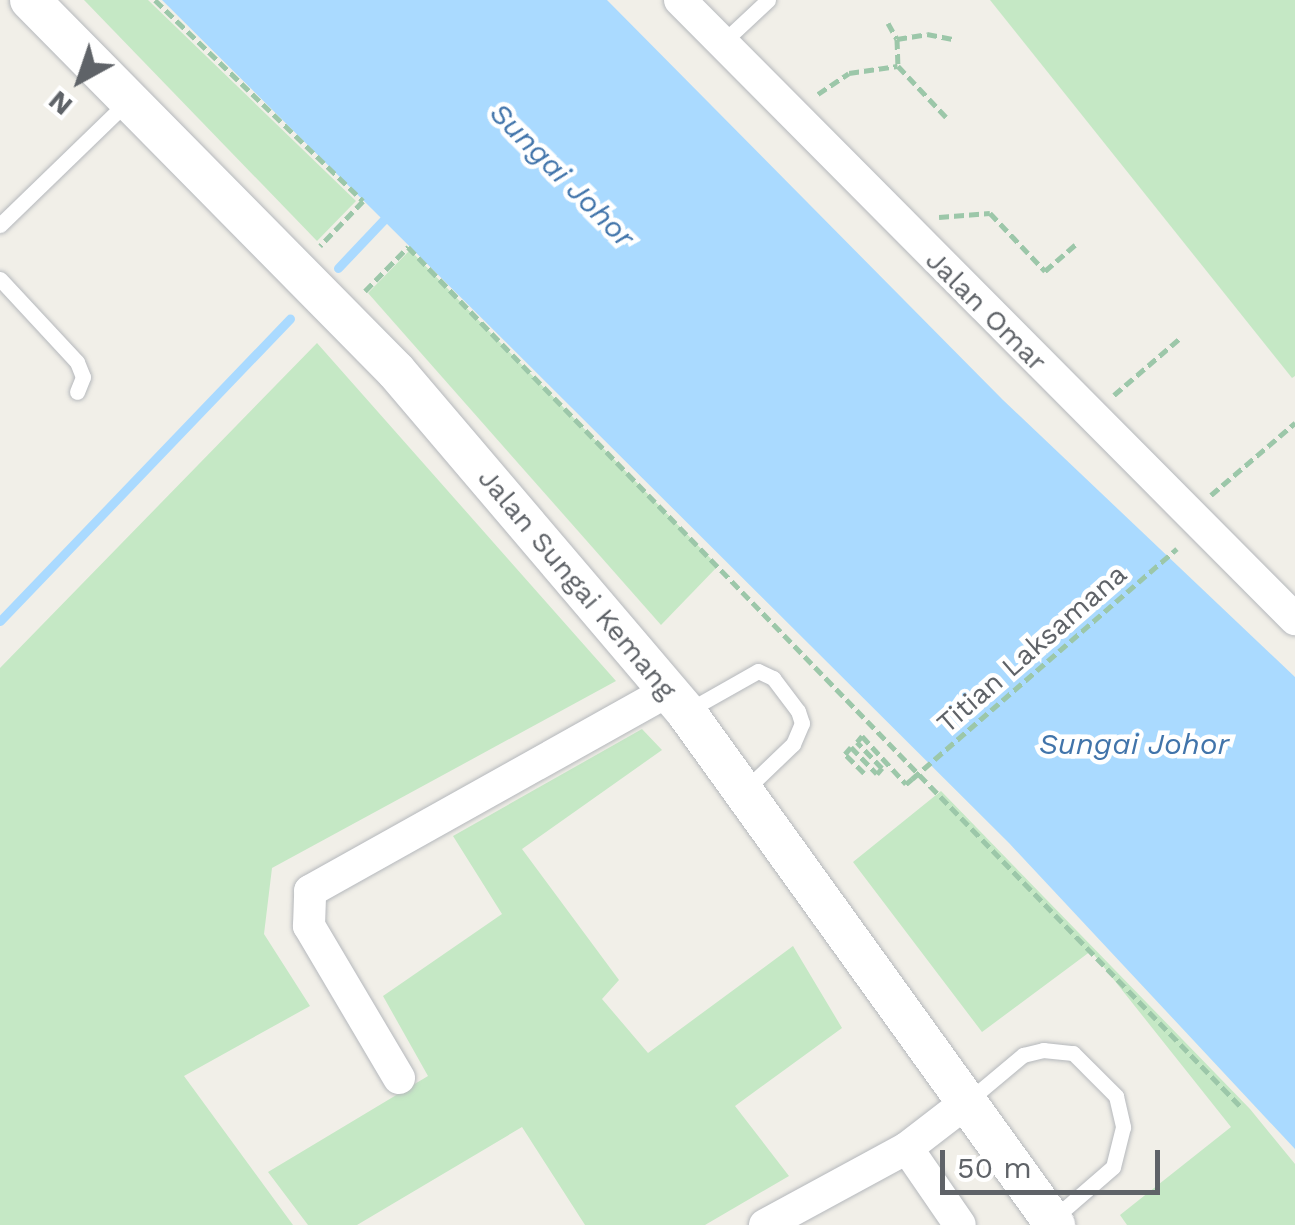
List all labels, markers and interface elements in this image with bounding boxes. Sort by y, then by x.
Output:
north arrow [30,30,130,130]
text: N [42,84,79,123]
water label: Sungai Johor [482,95,642,255]
street label: Jalan Omar [919,244,1053,378]
street label: Jalan Sungai Kemang [471,462,683,706]
street label: Titian Laksamana [930,557,1134,741]
water label: Sungai Johor [1038,726,1230,762]
scale bar [945,1130,1165,1192]
text: 50 m [957,1150,1032,1185]

